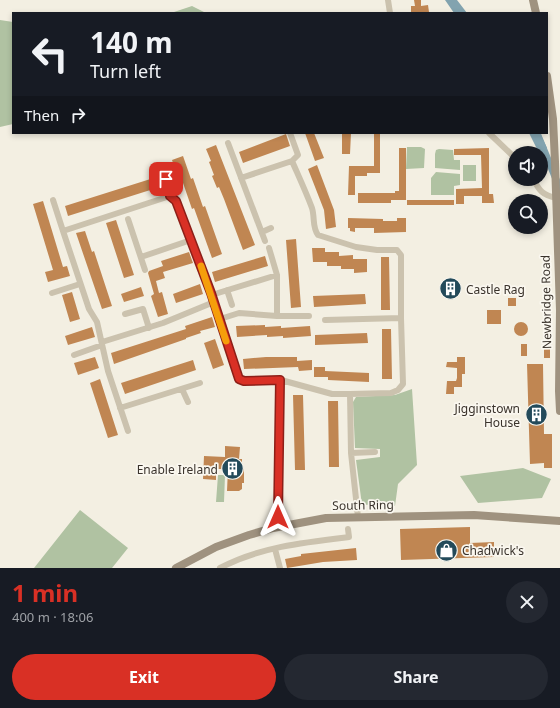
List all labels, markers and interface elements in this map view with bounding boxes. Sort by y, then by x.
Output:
text: 140 m [90,23,173,61]
icon: left [24,28,76,80]
text: Turn left [90,59,161,83]
icon: right [67,104,89,126]
text: Then [24,105,59,125]
map controls [508,146,548,234]
button: sound [508,146,548,186]
pin [149,162,183,196]
icon: arrive [155,168,177,190]
button: search [508,194,548,234]
street label: Newbridge Road [537,255,555,349]
building icon: Castle Rag [437,276,463,302]
place label: Castle Rag [466,281,525,298]
place label: Jigginstown House [453,400,520,431]
building icon: Jigginstown House [523,402,549,428]
building icon: Enable Ireland [220,456,246,482]
place label: Enable Ireland [137,461,218,478]
position arrow [257,496,299,538]
street label: South Ring [332,496,394,514]
shop icon: Chadwick's [434,537,460,563]
place label: Chadwick's [462,542,524,559]
text: 1 min [12,576,78,609]
button: close [506,581,548,623]
text: 400 m · 18:06 [12,608,93,626]
button: Exit [12,654,276,700]
button: Share [284,654,548,700]

